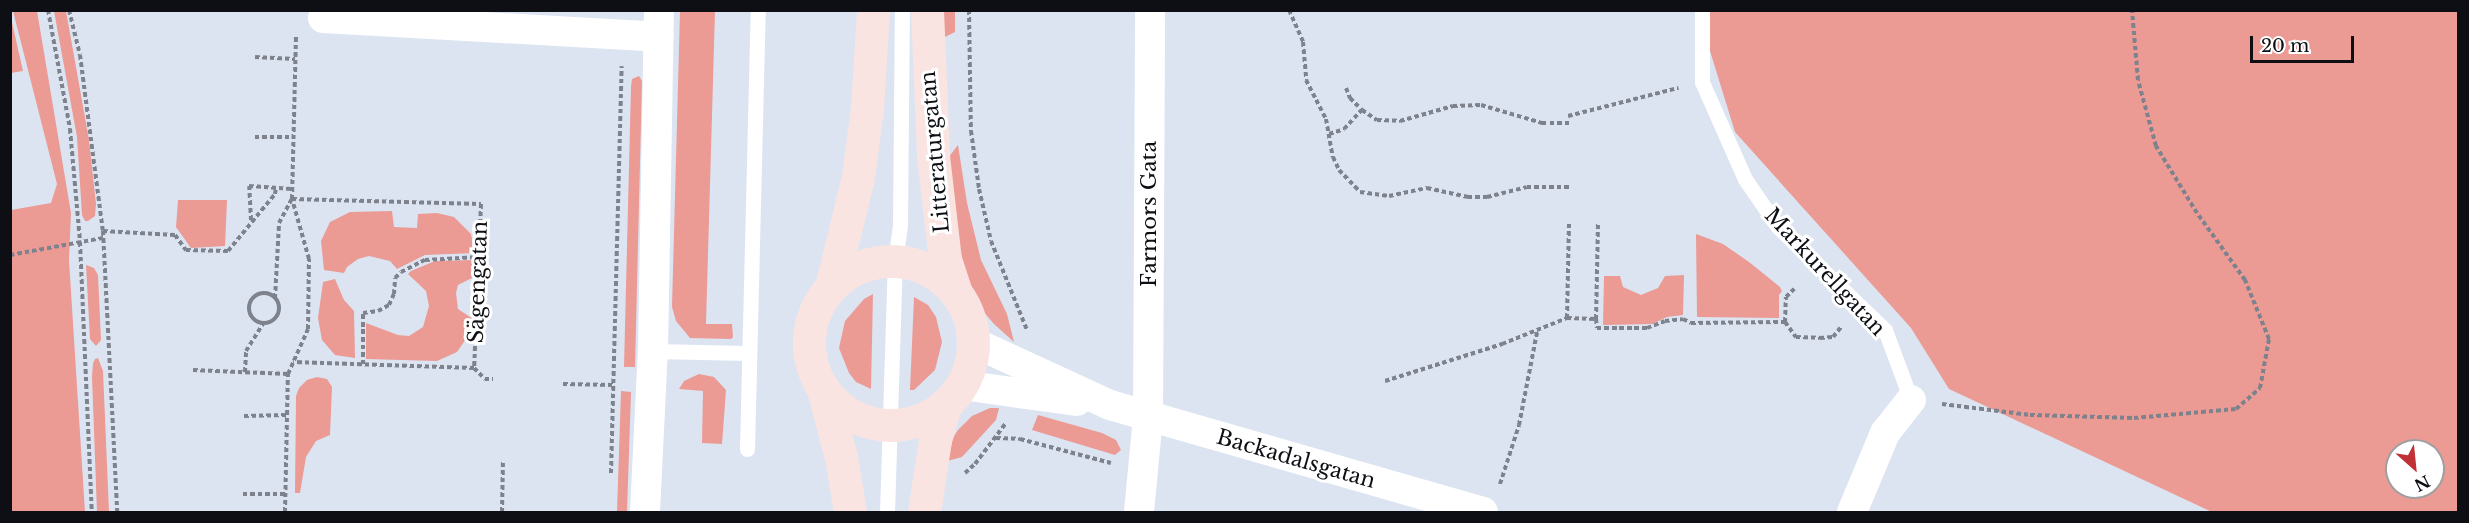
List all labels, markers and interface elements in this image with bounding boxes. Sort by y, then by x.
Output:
scale bar [2253,24,2356,62]
text: 20 m [2261,35,2309,57]
street label: Litteraturgatan [915,70,955,234]
street label: Farmors Gata [1136,141,1162,287]
street label: Markurellgatan [1759,203,1891,341]
street label: Sägengatan [463,220,493,344]
street label: Backadalsgatan [1214,424,1378,494]
north arrow [2385,439,2445,499]
text: N [2411,471,2434,496]

